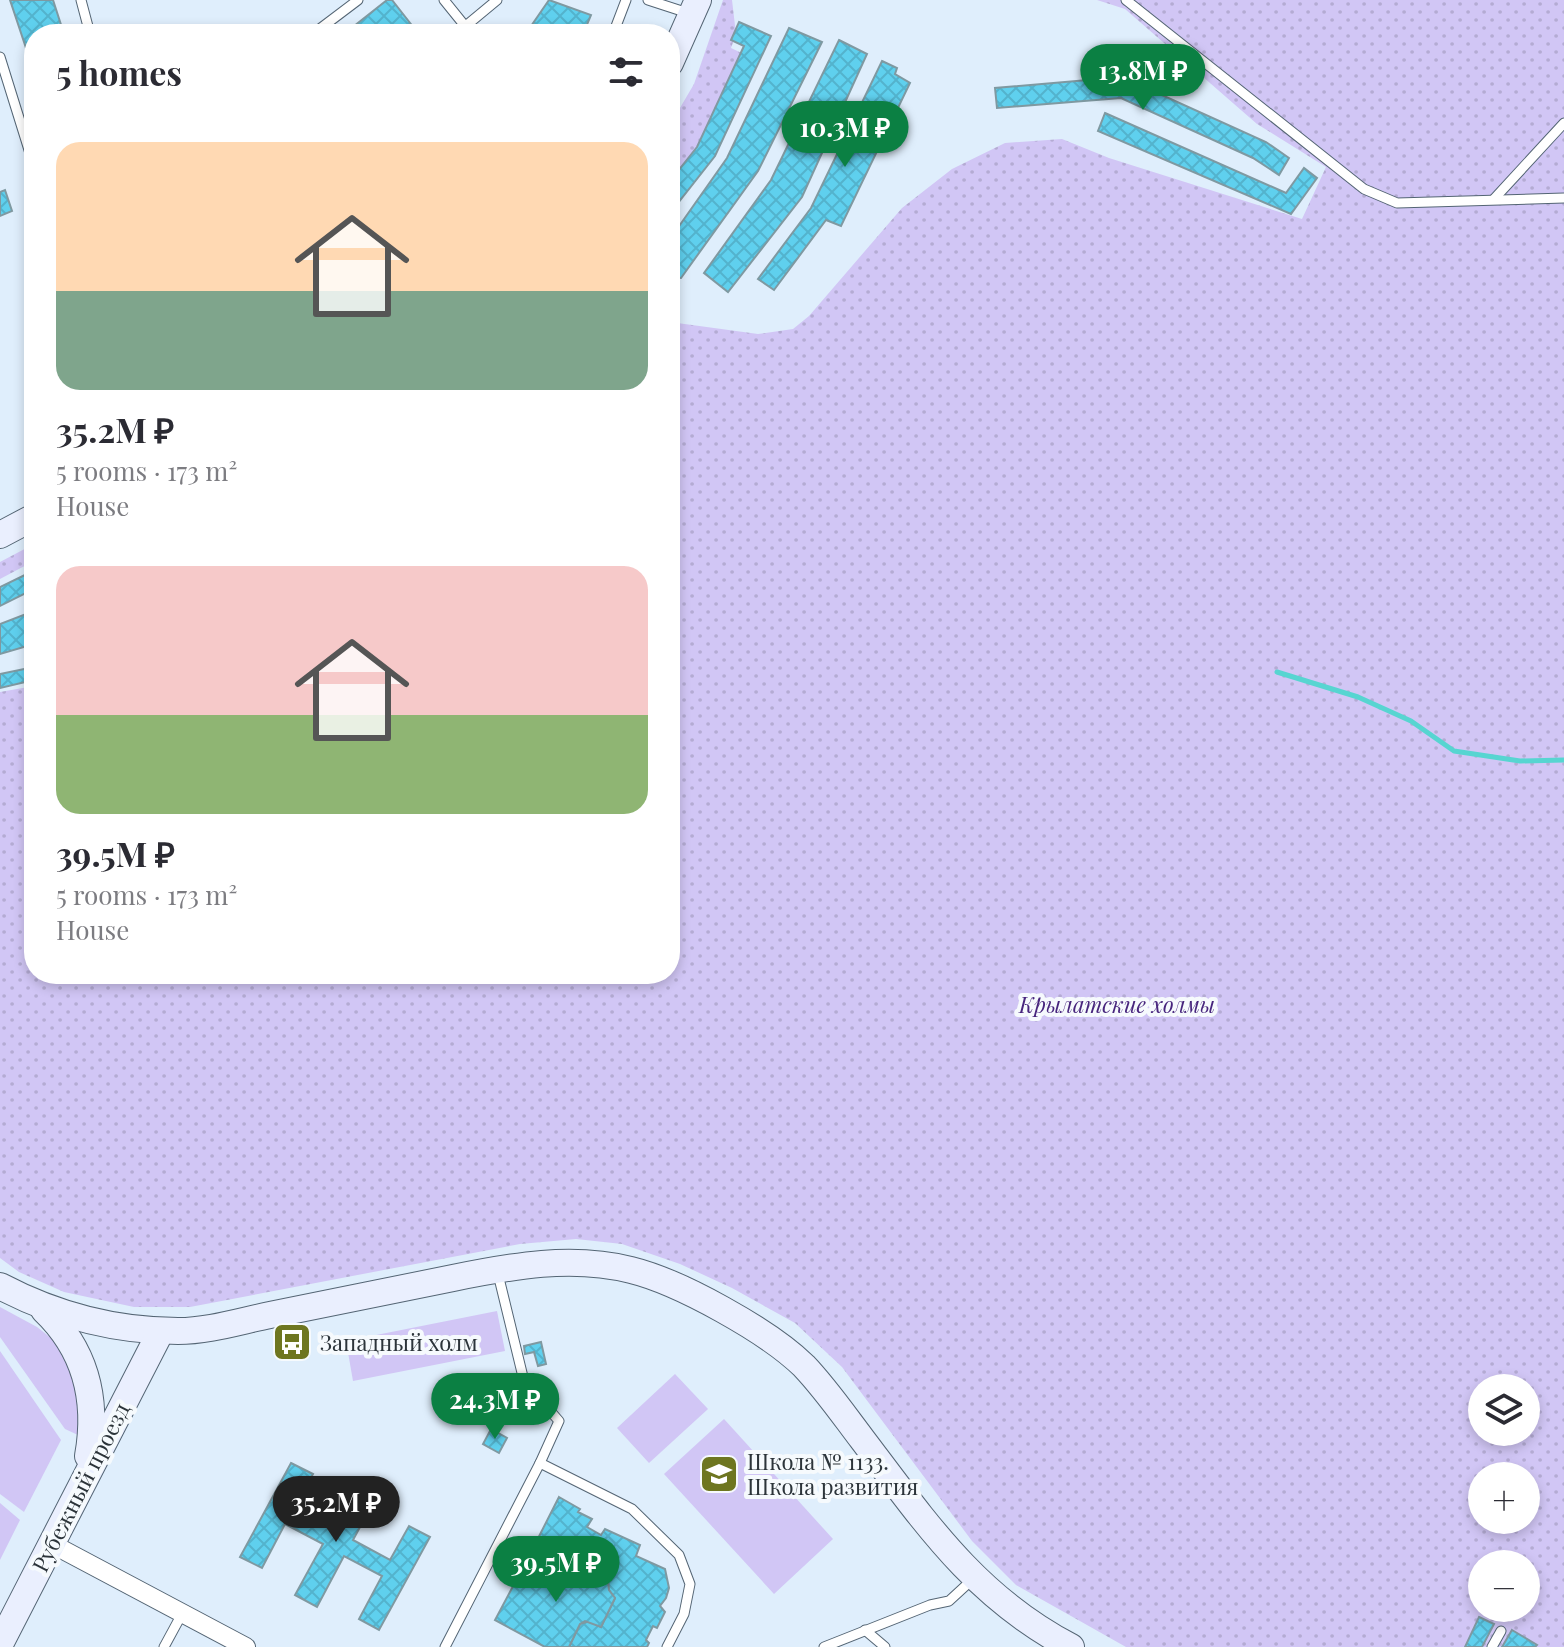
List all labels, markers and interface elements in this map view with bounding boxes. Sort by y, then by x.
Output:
pin: 13.8M ₽ [1069,44,1217,112]
text: 5 homes [56,49,182,95]
icon: filters [604,50,648,94]
text: 13.8M ₽ [1098,52,1188,87]
pin: 10.3M ₽ [771,101,919,169]
text: 10.3M ₽ [800,109,890,144]
icon: home [280,194,424,338]
text: 35.2M ₽ [56,406,174,452]
text: 5 rooms · 173 m² [56,453,237,488]
text: House [56,488,129,523]
icon: home [280,618,424,762]
text: 39.5M ₽ [56,830,175,876]
text: 5 rooms · 173 m² [56,877,237,912]
text: House [56,912,129,947]
park label: Крылатские холмы [1018,989,1215,1019]
bus stop icon: Западный холм [271,1321,313,1363]
place label: Западный холм [320,1327,478,1357]
pin: 24.3M ₽ [421,1373,569,1441]
map controls [1468,1374,1540,1622]
button: layers [1468,1374,1540,1446]
text: 24.3M ₽ [449,1381,541,1416]
street label: Рубежный проезд [24,1397,136,1577]
place label: Школа № 1133. Школа развития [747,1446,919,1501]
school or university icon: Школа № 1133. Школа развития [698,1453,740,1495]
button: + [1468,1462,1540,1534]
pin: 35.2M ₽ [262,1476,410,1544]
text: 35.2M ₽ [291,1484,381,1519]
pin: 39.5M ₽ [482,1536,630,1604]
text: 39.5M ₽ [511,1544,601,1579]
button: − [1468,1550,1540,1622]

